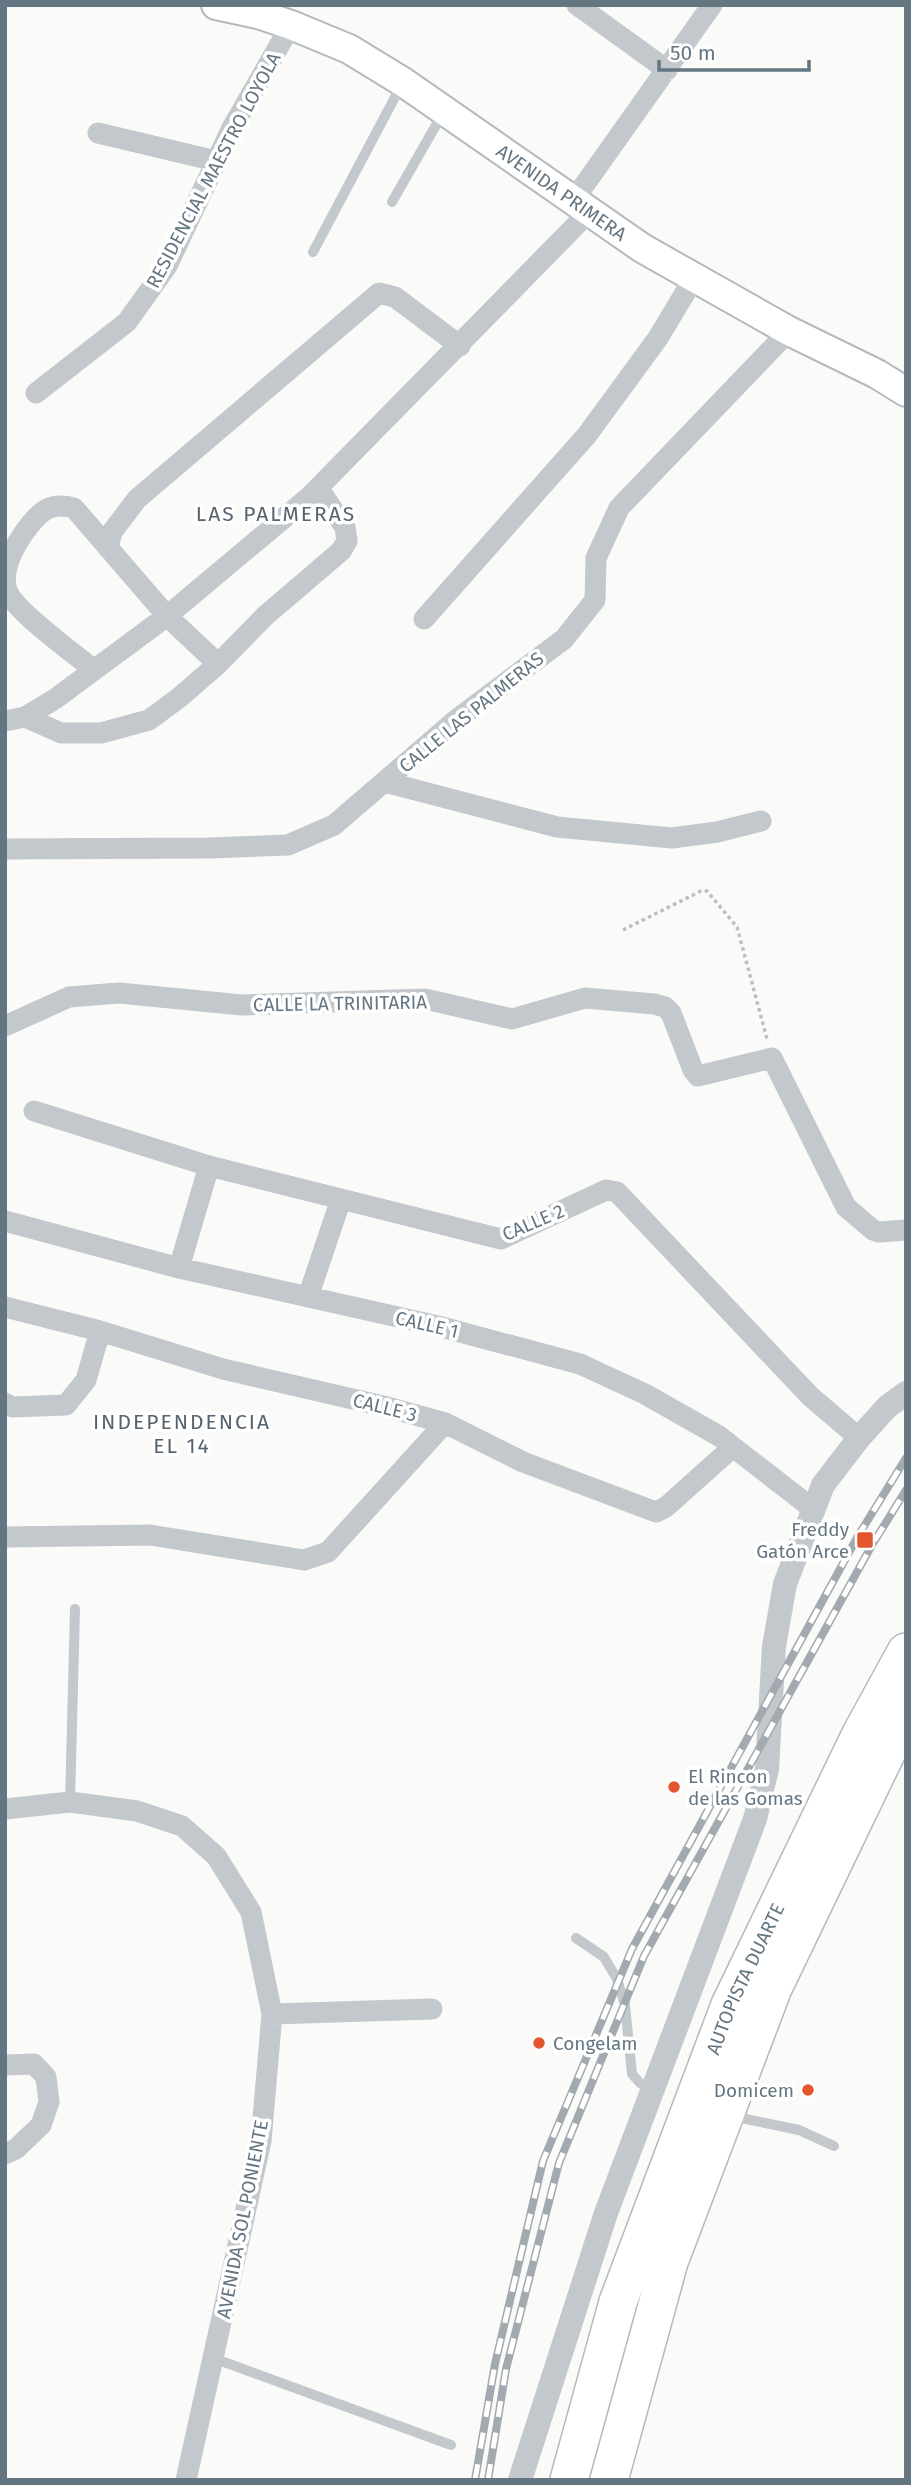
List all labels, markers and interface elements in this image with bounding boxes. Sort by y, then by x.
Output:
scale bar [659,28,810,72]
text: 50 m [670,40,716,66]
street label: RESIDENCIAL MAESTRO LOYOLA [141,48,286,292]
street label: AVENIDA PRIMERA [492,139,631,246]
district label: LAS PALMERAS [196,501,356,527]
street label: CALLE LAS PALMERAS [394,647,548,778]
street label: CALLE LA TRINITARIA [253,990,427,1017]
street label: CALLE 2 [499,1199,568,1246]
street label: CALLE 1 [393,1306,461,1343]
street label: CALLE 3 [350,1388,419,1427]
district label: INDEPENDENCIA EL 14 [93,1409,271,1459]
place label: Freddy Gatón Arce [756,1518,850,1563]
marker: Freddy Gatón Arce [855,1530,875,1550]
place label: El Rincon de las Gomas [688,1765,803,1810]
marker: El Rincon de las Gomas [666,1779,682,1795]
street label: AUTOPISTA DUARTE [701,1900,789,2058]
place label: Congelam [553,2032,638,2055]
marker: Congelam [531,2035,547,2051]
place label: Domicem [714,2079,794,2102]
marker: Domicem [800,2082,816,2098]
street label: AVENIDA SOL PONIENTE [212,2118,273,2320]

